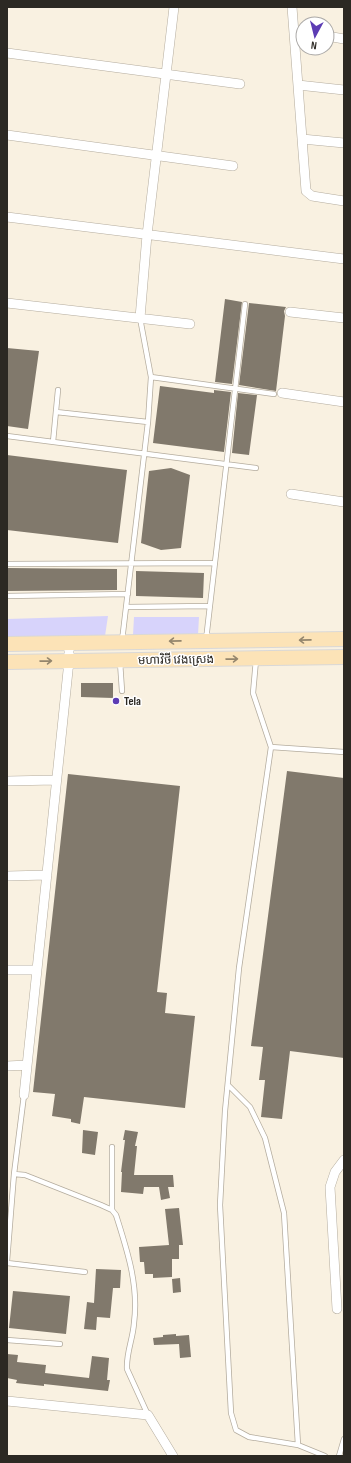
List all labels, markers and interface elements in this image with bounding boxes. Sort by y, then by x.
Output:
north arrow [295,16,335,56]
text: N [310,39,318,52]
one-way arrow [299,636,312,643]
one-way arrow [169,638,182,645]
street label: មហាវិថី វេងស្រេង [138,651,214,668]
one-way arrow [225,655,238,663]
one-way arrow [39,658,52,665]
place label: Tela [124,694,141,709]
marker: Tela [111,696,121,706]

